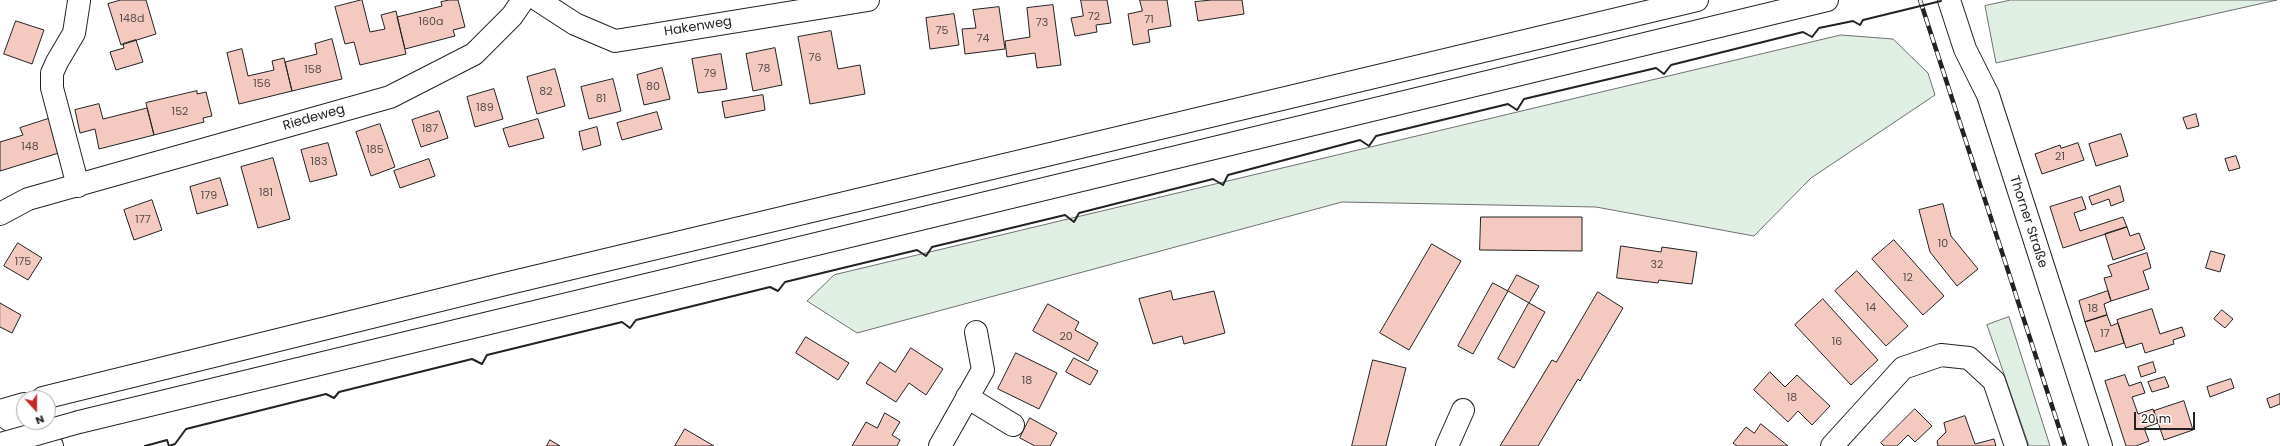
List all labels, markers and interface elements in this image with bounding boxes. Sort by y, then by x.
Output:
house number: 72 [1088,10,1100,24]
house number: 148d [120,12,144,26]
house number: 71 [1144,13,1154,27]
street label: Hakenweg [663,14,733,40]
house number: 160a [419,15,443,29]
house number: 73 [1036,16,1048,30]
house number: 75 [936,24,948,38]
house number: 74 [977,32,989,46]
house number: 76 [809,51,821,65]
house number: 78 [758,62,770,76]
house number: 158 [304,63,322,77]
house number: 79 [704,67,716,81]
house number: 156 [253,77,271,91]
house number: 80 [646,80,660,94]
house number: 82 [539,85,553,99]
house number: 81 [596,92,606,106]
house number: 189 [476,101,494,115]
street label: Riedeweg [281,102,347,134]
house number: 152 [172,105,188,119]
house number: 187 [422,122,438,136]
house number: 148 [21,140,39,154]
house number: 185 [366,143,384,157]
house number: 21 [2055,150,2065,164]
house number: 183 [311,155,327,169]
street label: Thorner Straße [2006,174,2050,270]
house number: 181 [259,186,273,200]
house number: 179 [201,189,217,203]
house number: 177 [135,213,151,227]
house number: 10 [1938,237,1948,251]
house number: 175 [15,255,31,269]
house number: 32 [1651,258,1663,272]
house number: 12 [1903,271,1913,285]
house number: 14 [1866,301,1876,315]
house number: 18 [2088,302,2098,316]
house number: 17 [2100,327,2110,341]
house number: 20 [1059,330,1073,344]
house number: 16 [1832,335,1842,349]
house number: 18 [1022,374,1032,388]
north arrow [16,390,56,430]
house number: 18 [1787,391,1797,405]
scale bar [2136,404,2197,430]
text: 20 m [2141,410,2171,427]
text: N [33,411,47,429]

